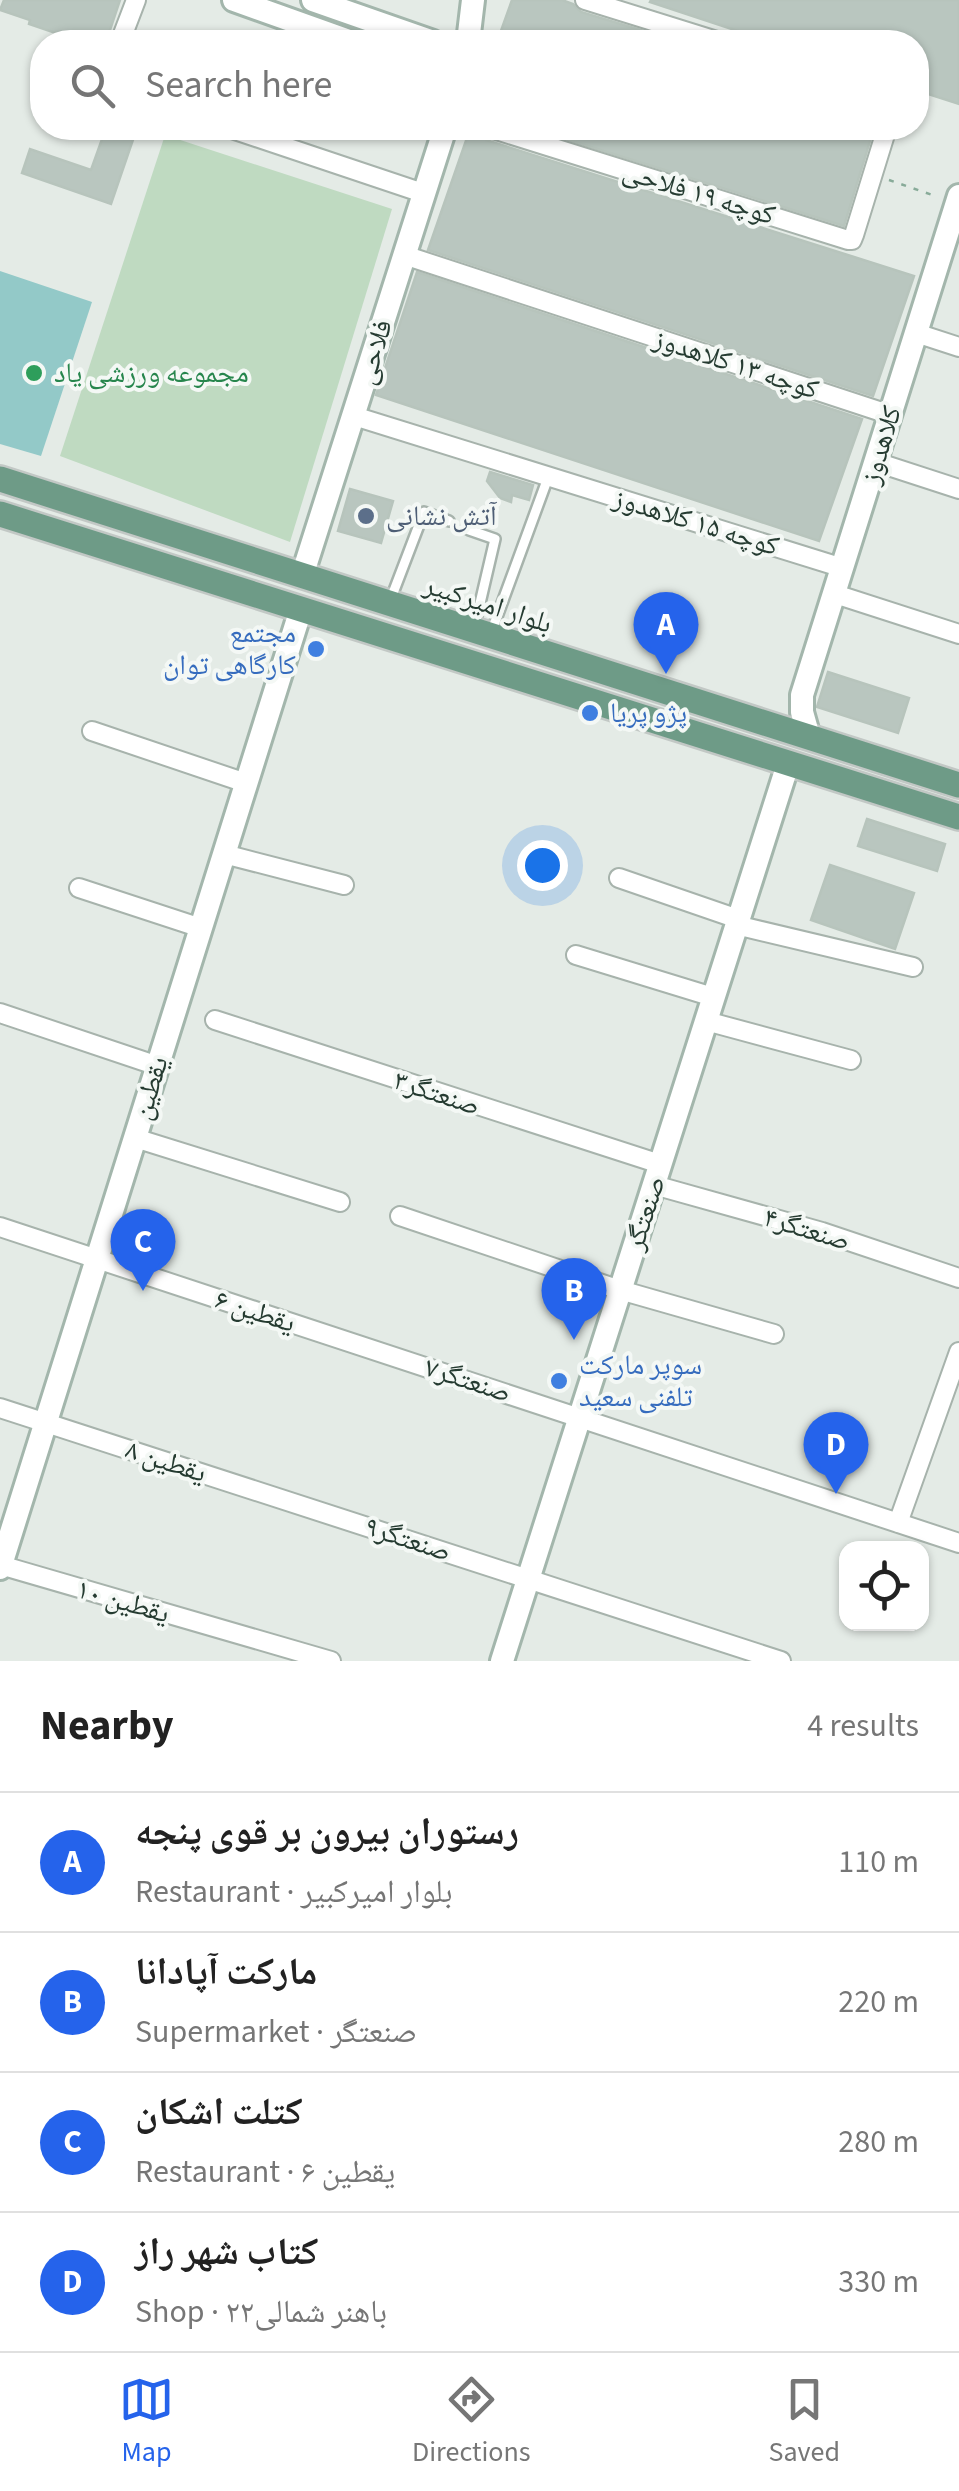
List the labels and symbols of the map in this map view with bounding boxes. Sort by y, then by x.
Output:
street label: کوچه ۱۹ فلاحی [618,151,780,235]
street label: فلاحی [345,315,403,389]
street label: کوچه ۱۳ کلاهدوز [647,318,824,410]
place label: مجموعه ورزشی یاد [54,353,249,393]
marker: مجموعه ورزشی یاد [23,362,45,384]
street label: کلاهدوز [850,400,912,490]
street label: کوچه ۱۵ کلاهدوز [607,477,784,566]
place label: آتش نشانی [386,496,498,536]
marker: آتش نشانی [355,505,377,527]
street label: بلوار امیرکبیر [418,564,557,644]
pin: A [634,592,698,674]
place label: مجتمع کارگاهی توان [163,613,296,685]
marker: مجتمع کارگاهی توان [305,638,327,660]
place label: پژو پریا [610,693,687,733]
marker: پژو پریا [579,702,601,724]
your location [517,840,568,891]
street label: یقطین [121,1051,179,1125]
street label: صنعتگر۳ [389,1060,485,1126]
street label: صنعتگر [614,1171,676,1256]
street label: صنعتگر۴ [759,1197,855,1261]
pin: C [110,1208,176,1291]
pin: B [542,1258,606,1340]
street label: یقطین ۶ [209,1279,301,1343]
place label: سوپر مارکت تلفنی سعید [579,1345,702,1417]
street label: صنعتگر۷ [420,1347,516,1413]
marker: سوپر مارکت تلفنی سعید [548,1370,570,1392]
pin: D [804,1412,868,1494]
street label: یقطین ۸ [120,1429,212,1493]
street label: صنعتگر۹ [360,1506,456,1572]
street label: یقطین ۱۰ [72,1569,174,1633]

